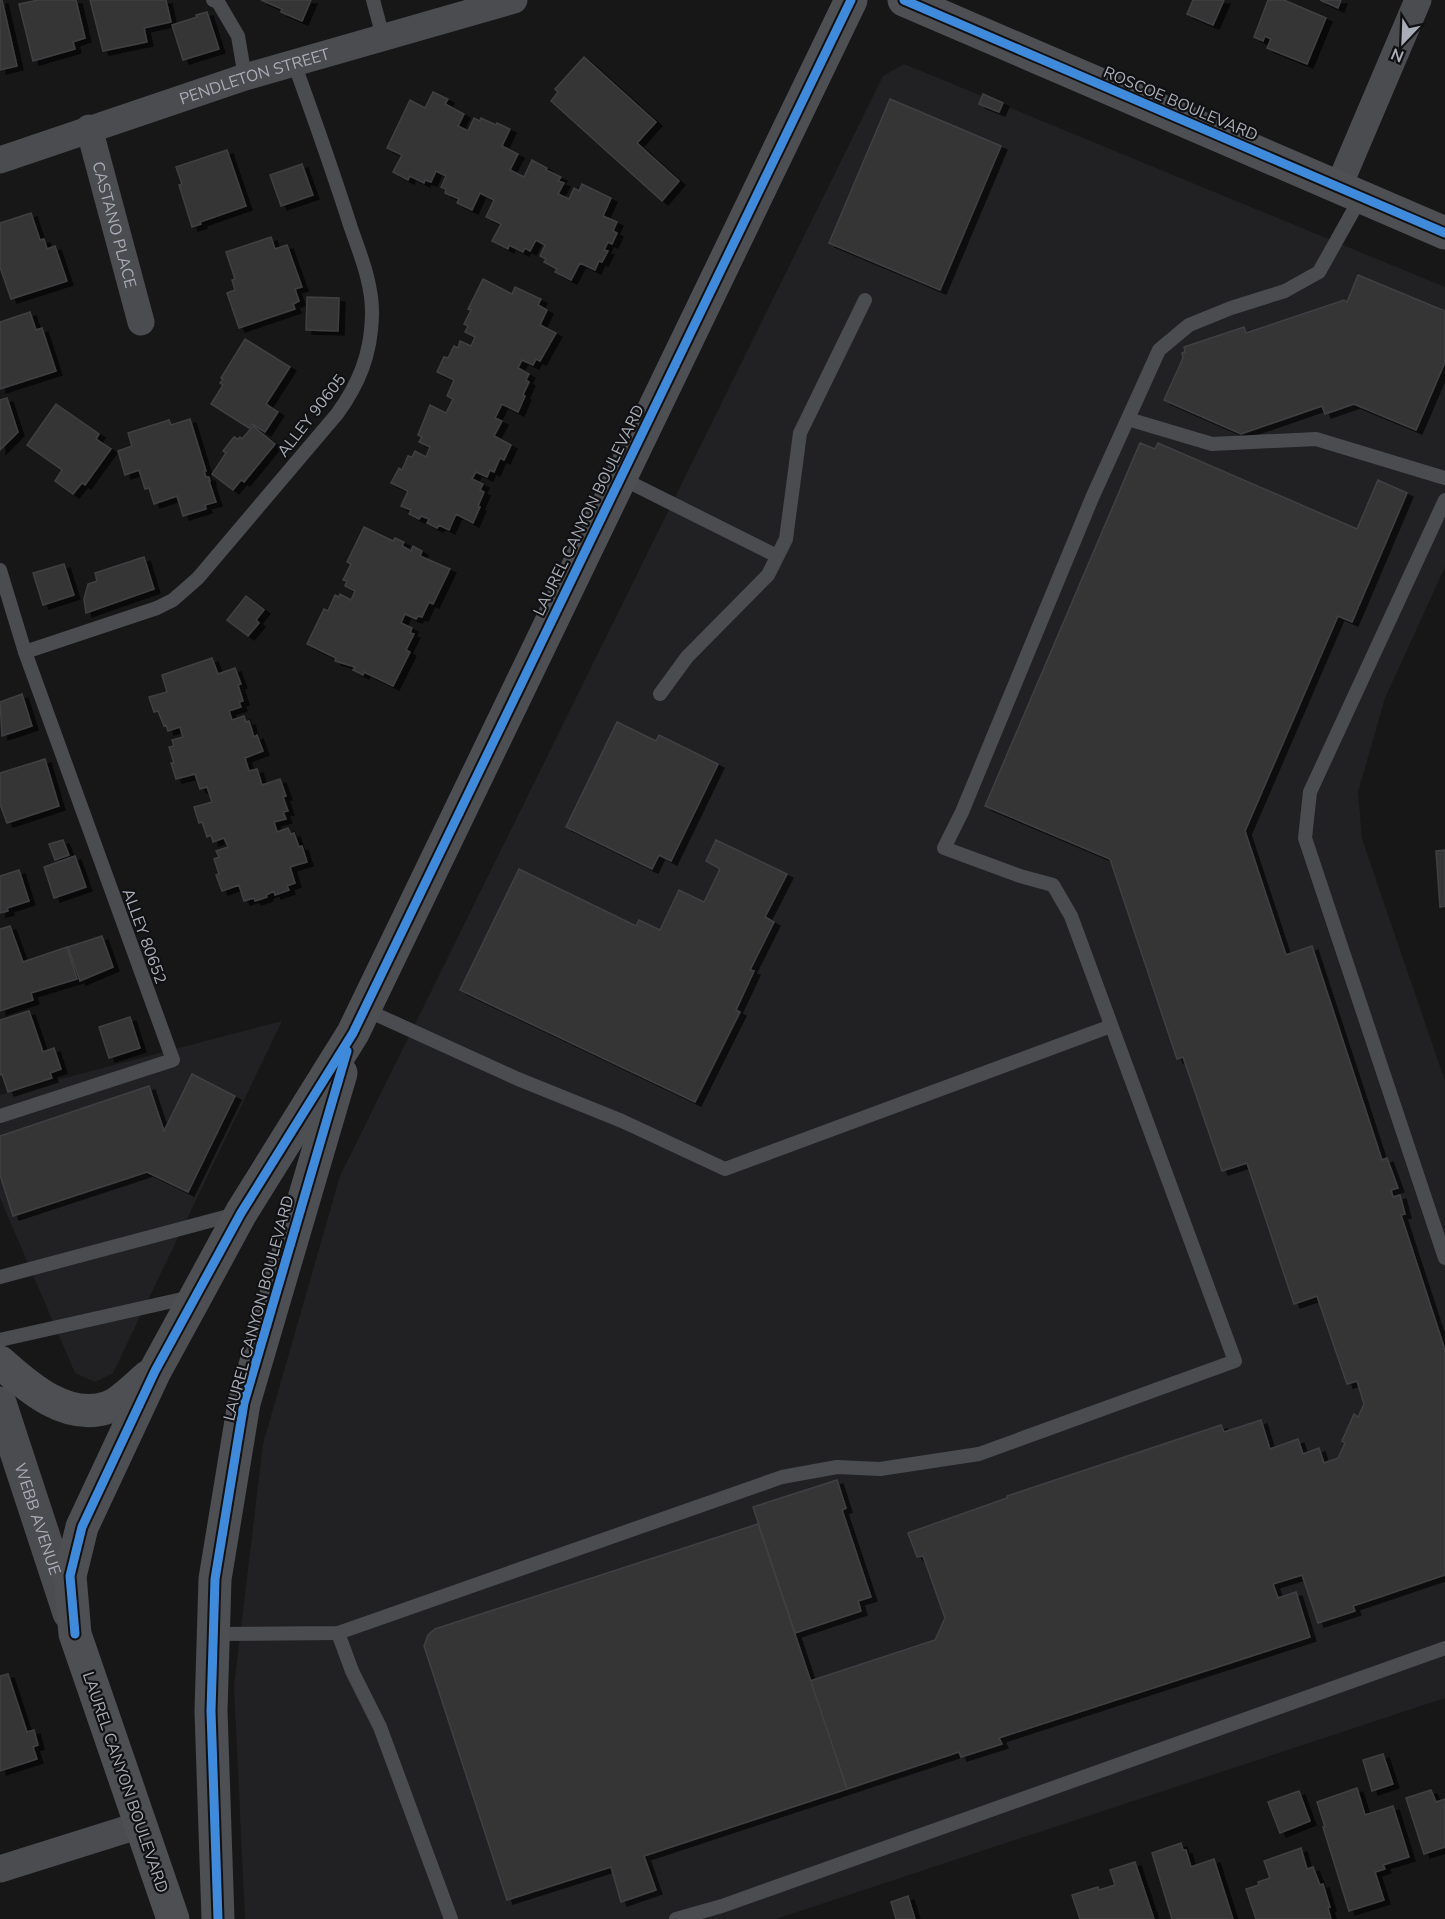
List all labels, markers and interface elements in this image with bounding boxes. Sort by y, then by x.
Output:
north arrow [1373,12,1433,72]
text: N [1388,42,1407,67]
street label: PENDLETON STREET [177,43,333,110]
street label: ROSCOE BOULEVARD [1100,61,1261,146]
street label: CASTANO PLACE [86,159,141,291]
street label: ALLEY 90605 [272,369,351,462]
street label: LAUREL CANYON BOULEVARD [528,401,650,620]
street label: ALLEY 80652 [117,886,171,987]
street label: LAUREL CANYON BOULEVARD [218,1193,300,1423]
street label: WEBB AVENUE [8,1460,66,1578]
street label: LAUREL CANYON BOULEVARD [77,1669,173,1896]

